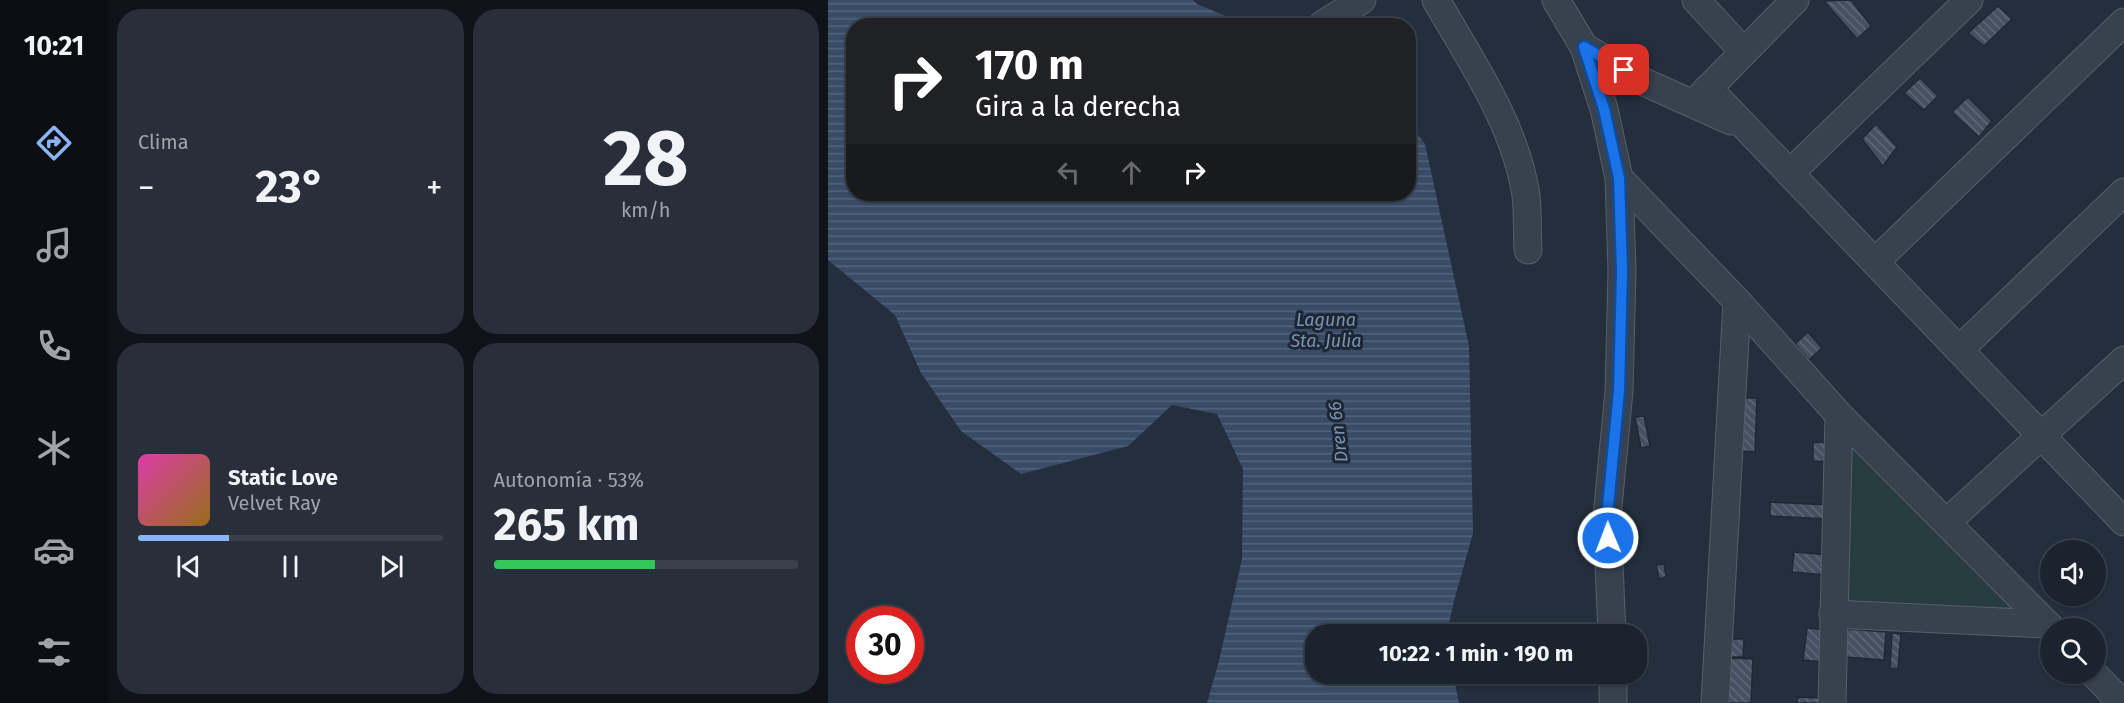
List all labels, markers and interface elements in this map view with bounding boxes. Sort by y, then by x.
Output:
text: 10:21 [24,30,84,62]
text: 170 m [975,40,1084,90]
icon: right [876,42,954,120]
pin [1598,44,1649,95]
icon: arrive [1607,53,1640,86]
text: Gira a la derecha [975,91,1181,123]
text: 28 [603,112,689,206]
icon: directions [33,122,75,164]
text: Clima [138,130,189,154]
icon: left [1052,156,1085,189]
icon: ahead [1115,156,1148,189]
icon: right [1178,156,1211,189]
text: 23° [255,160,325,214]
text: − [138,168,155,208]
text: + [426,168,442,208]
text: km/h [621,198,671,222]
icon: music [33,224,75,266]
water label: Laguna Sta. Julia [1289,309,1362,352]
icon: phone [33,325,75,367]
water label: Dren 66 [1323,400,1353,464]
icon: climate [33,427,75,469]
text: Static Love [228,464,338,491]
text: Autonomía · 53% [494,468,644,492]
text: Velvet Ray [228,491,321,515]
text: 265 km [494,498,640,552]
position arrow [1576,506,1640,570]
icon: car [33,529,75,571]
map controls [2040,540,2106,684]
button: sound [2040,540,2106,606]
icon: previous [172,550,205,583]
icon: pause [274,550,307,583]
icon: next [375,550,408,583]
speed limit sign: 30 [846,606,924,684]
button: search [2040,618,2106,684]
icon: filters [33,631,75,673]
text: 10:22 · 1 min · 190 m [1379,640,1573,667]

